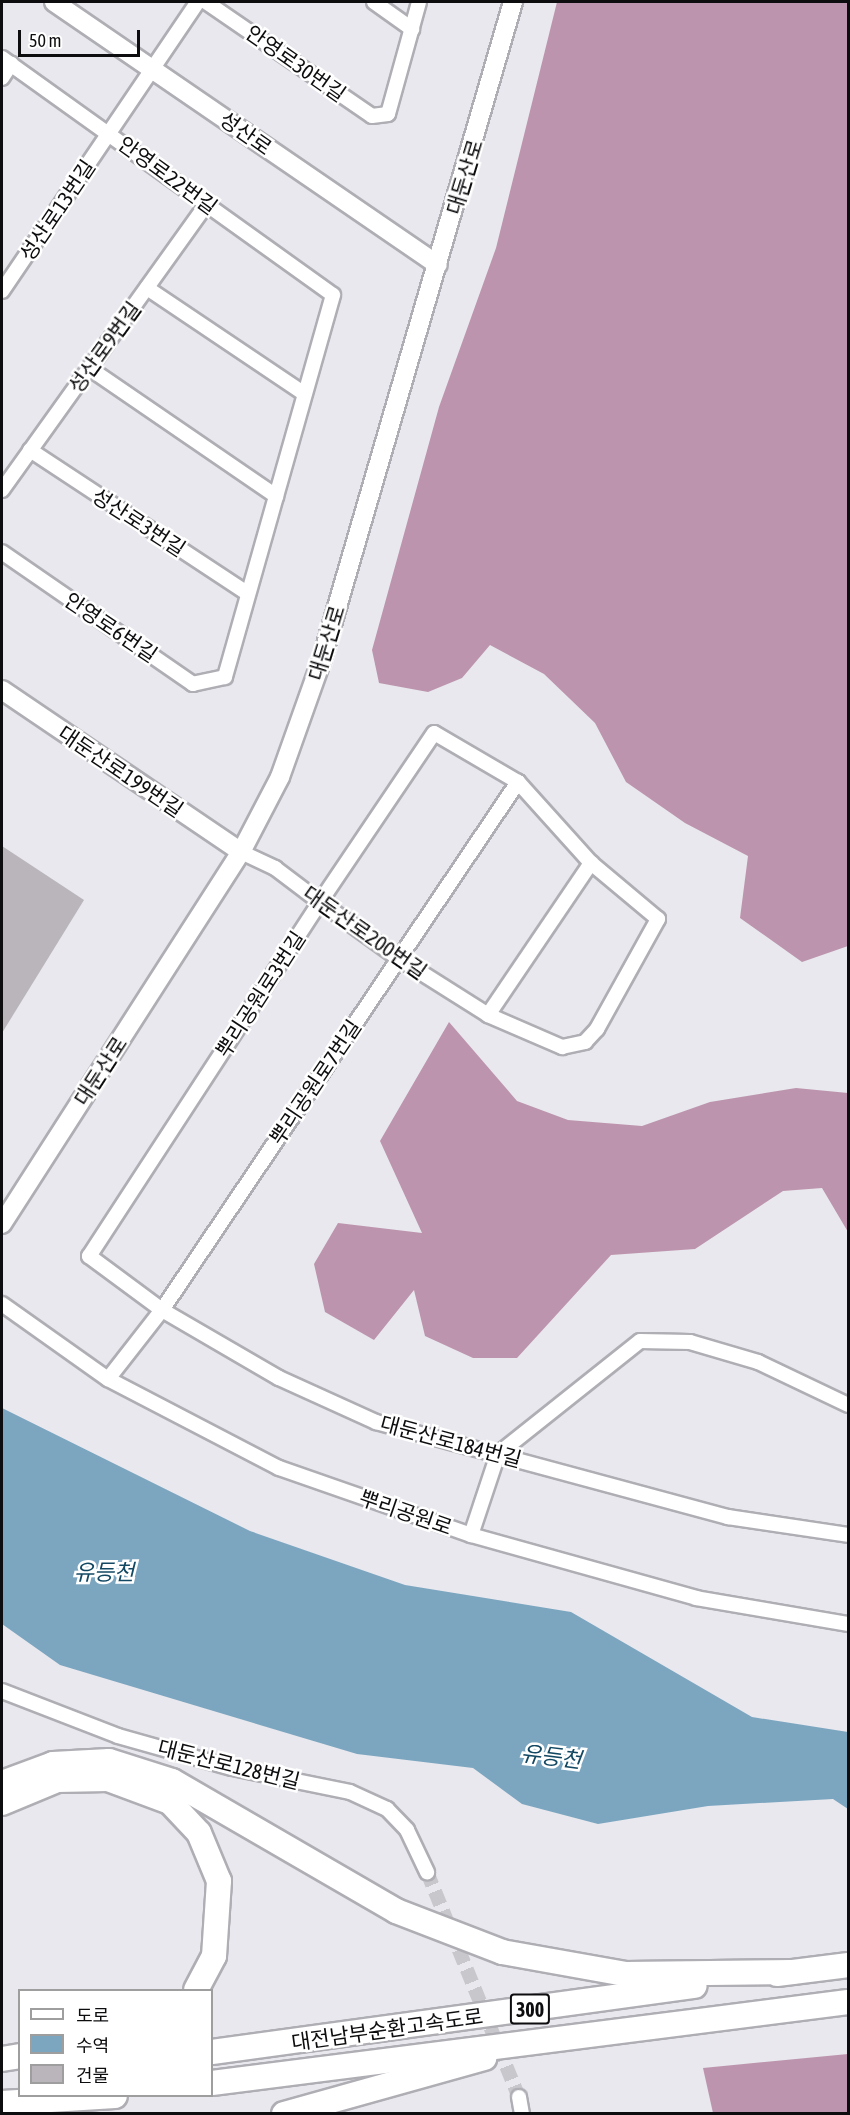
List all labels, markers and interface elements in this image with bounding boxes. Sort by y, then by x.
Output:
scale bar [21,18,142,56]
street label: 안영로30번길 [241,19,351,107]
text: 50 m [29,30,61,51]
street label: 성산로 [215,106,277,160]
street label: 안영로22번길 [114,131,222,219]
street label: 대둔산로 [441,136,487,218]
street label: 성산로13번길 [14,155,100,265]
street label: 성산로9번길 [63,297,145,397]
street label: 성산로3번길 [87,482,191,562]
street label: 안영로6번길 [60,587,162,667]
street label: 대둔산로 [303,602,349,684]
street label: 대둔산로199번길 [54,720,188,822]
street label: 대둔산로200번길 [298,880,432,984]
street label: 뿌리공원로3번길 [210,926,310,1062]
street label: 뿌리공원로7번길 [264,1015,366,1149]
street label: 대둔산로 [68,1032,132,1110]
street label: 대둔산로184번길 [377,1410,525,1472]
street label: 뿌리공원로 [356,1484,456,1540]
water label: 유등천 [74,1560,134,1586]
street label: 대둔산로128번길 [155,1734,303,1794]
water label: 유등천 [519,1740,583,1774]
legend [18,1989,213,2097]
road number: 300 [509,1992,551,2026]
street label: 대전남부순환고속도로 [290,2003,484,2055]
text: 도로 [76,2005,109,2026]
text: 수역 [76,2035,109,2056]
text: 건물 [76,2065,109,2086]

